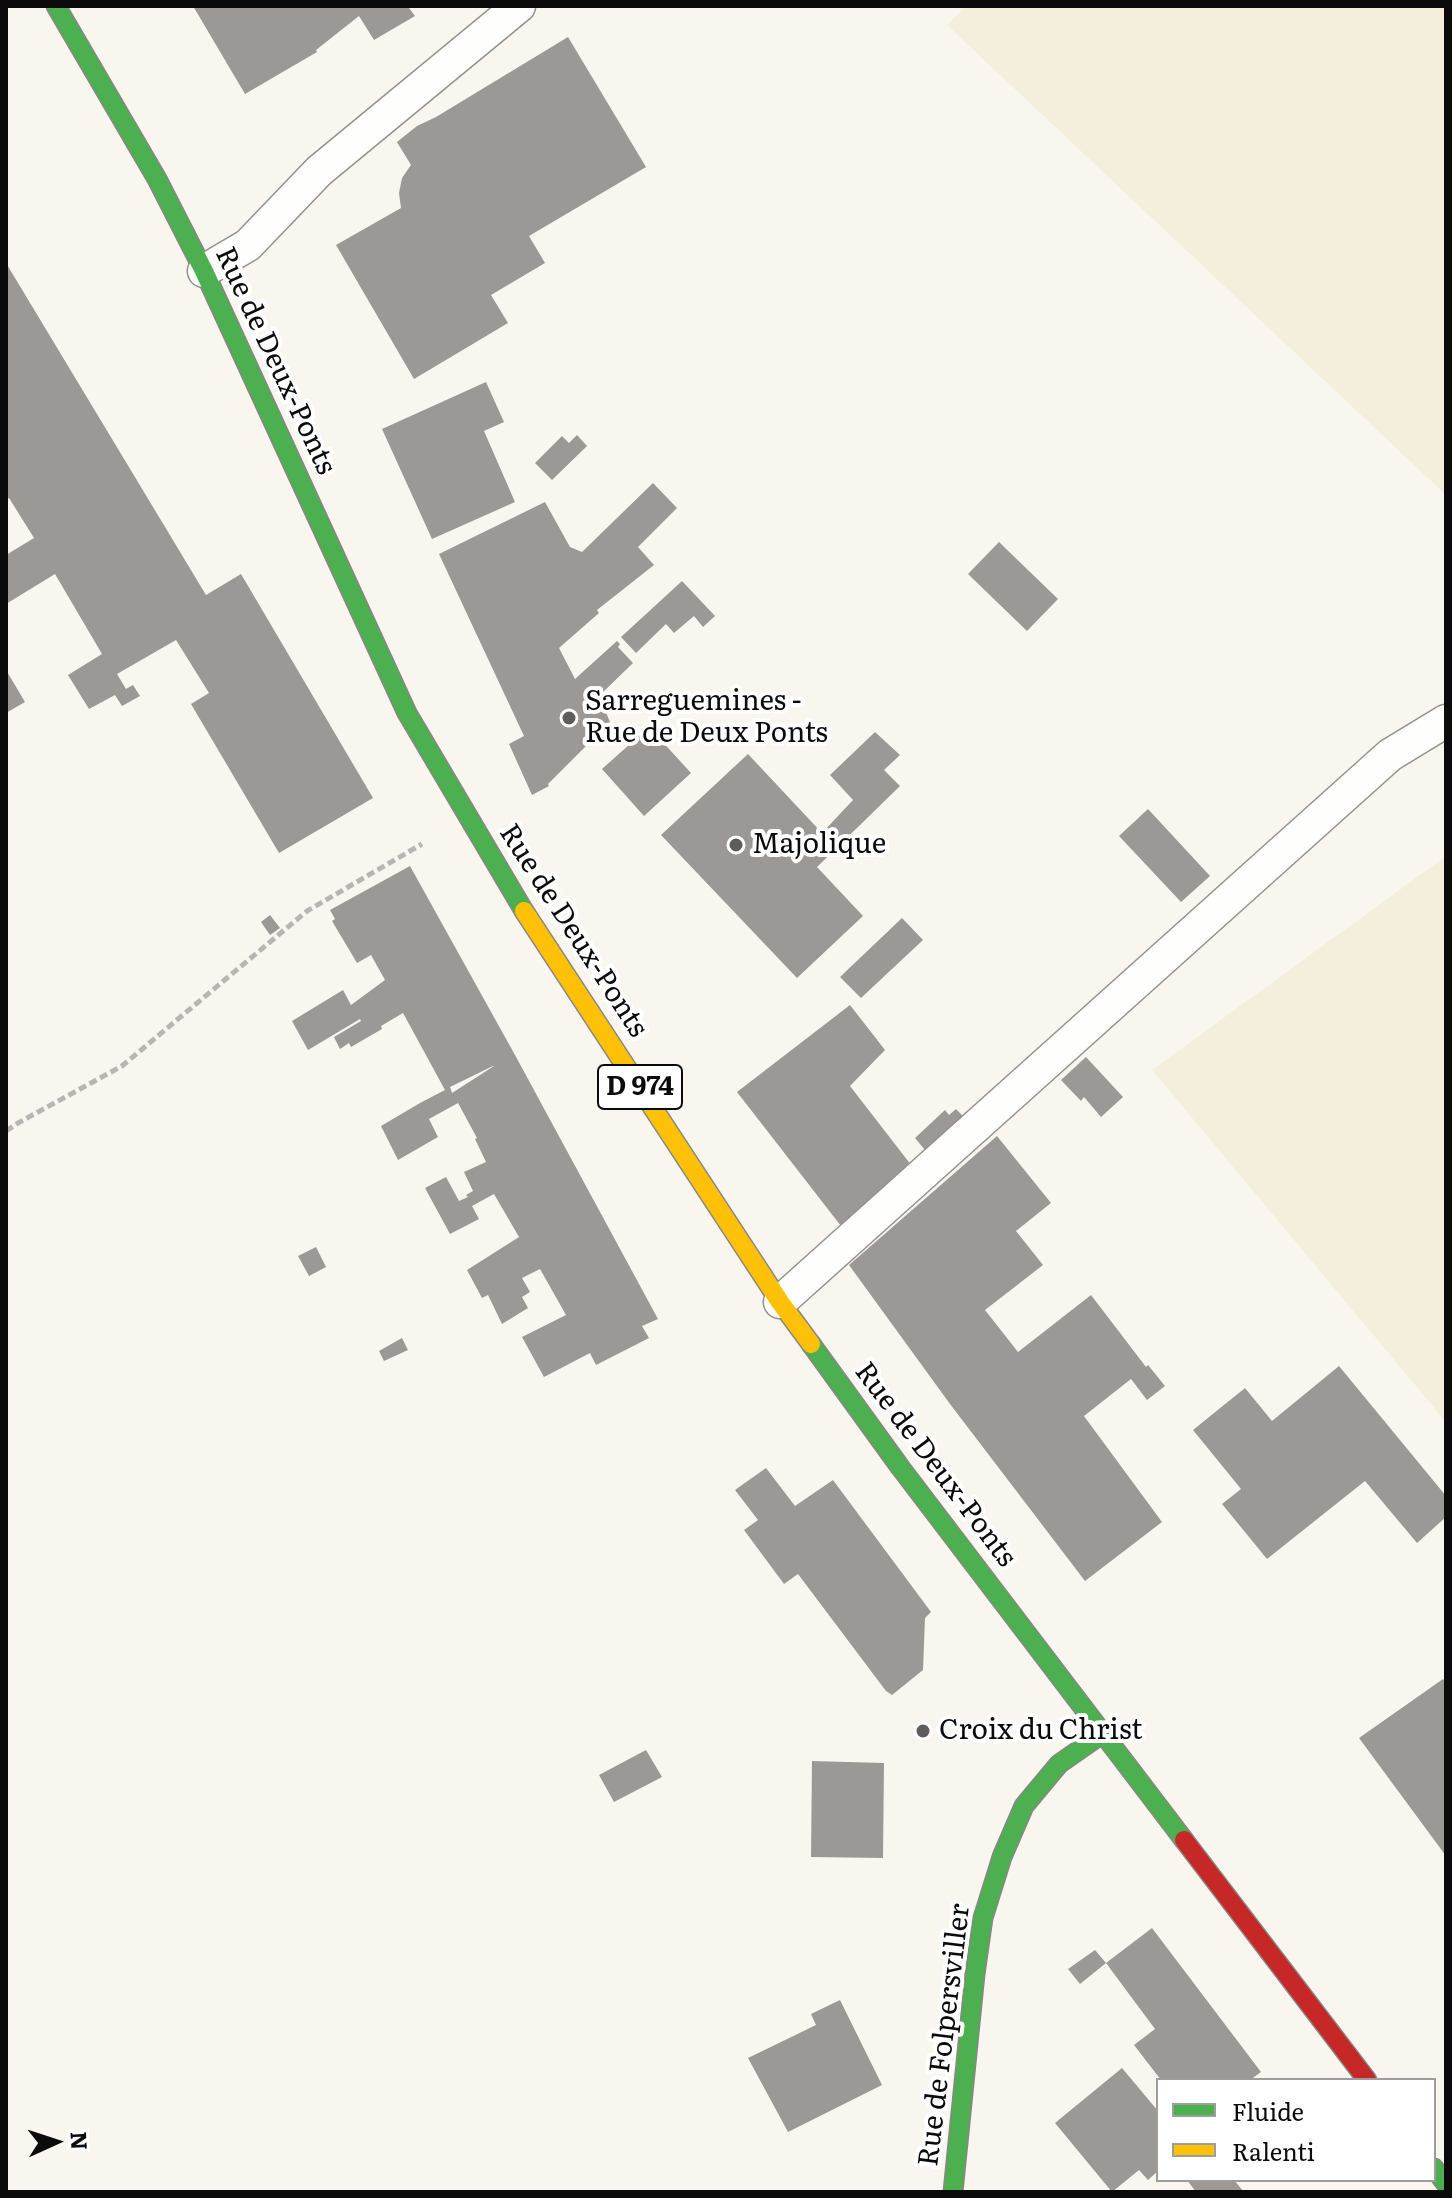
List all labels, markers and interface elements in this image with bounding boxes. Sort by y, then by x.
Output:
street label: Rue de Deux-Ponts [208,242,342,480]
place label: Sarreguemines - Rue de Deux Ponts [585,685,828,751]
marker: Sarreguemines - Rue de Deux Ponts [560,709,578,727]
street label: Rue de Deux-Ponts [492,818,654,1044]
place label: Majolique [752,828,886,862]
marker: Majolique [727,836,745,854]
road number: D 974 [598,1065,682,1109]
street label: Rue de Deux-Ponts [847,1356,1023,1574]
place label: Croix du Christ [939,1714,1143,1748]
marker: Croix du Christ [914,1722,932,1740]
street label: Rue de Folpersviller [912,1902,978,2168]
legend [1156,2078,1436,2182]
text: Fluide [1232,2093,1304,2128]
north arrow [16,2102,96,2182]
text: N [64,2131,97,2151]
text: Ralenti [1232,2133,1315,2168]

